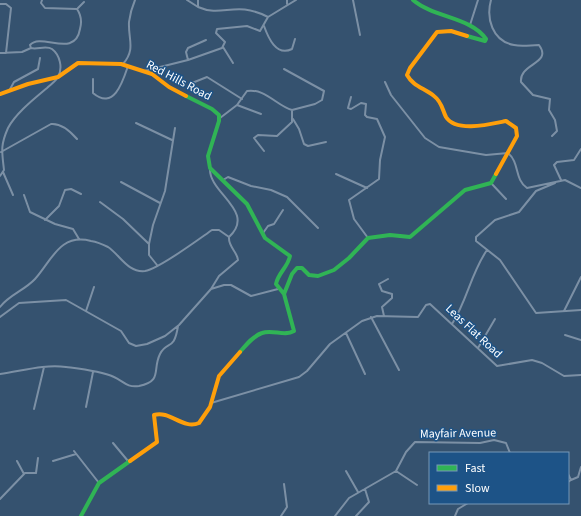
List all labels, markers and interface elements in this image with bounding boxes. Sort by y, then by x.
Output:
street label: Red Hills Road [143,56,214,105]
street label: Leas Flat Road [442,301,506,362]
street label: Mayfair Avenue [420,424,496,443]
legend [429,452,569,504]
text: Fast [465,460,485,477]
text: Slow [465,480,490,497]

